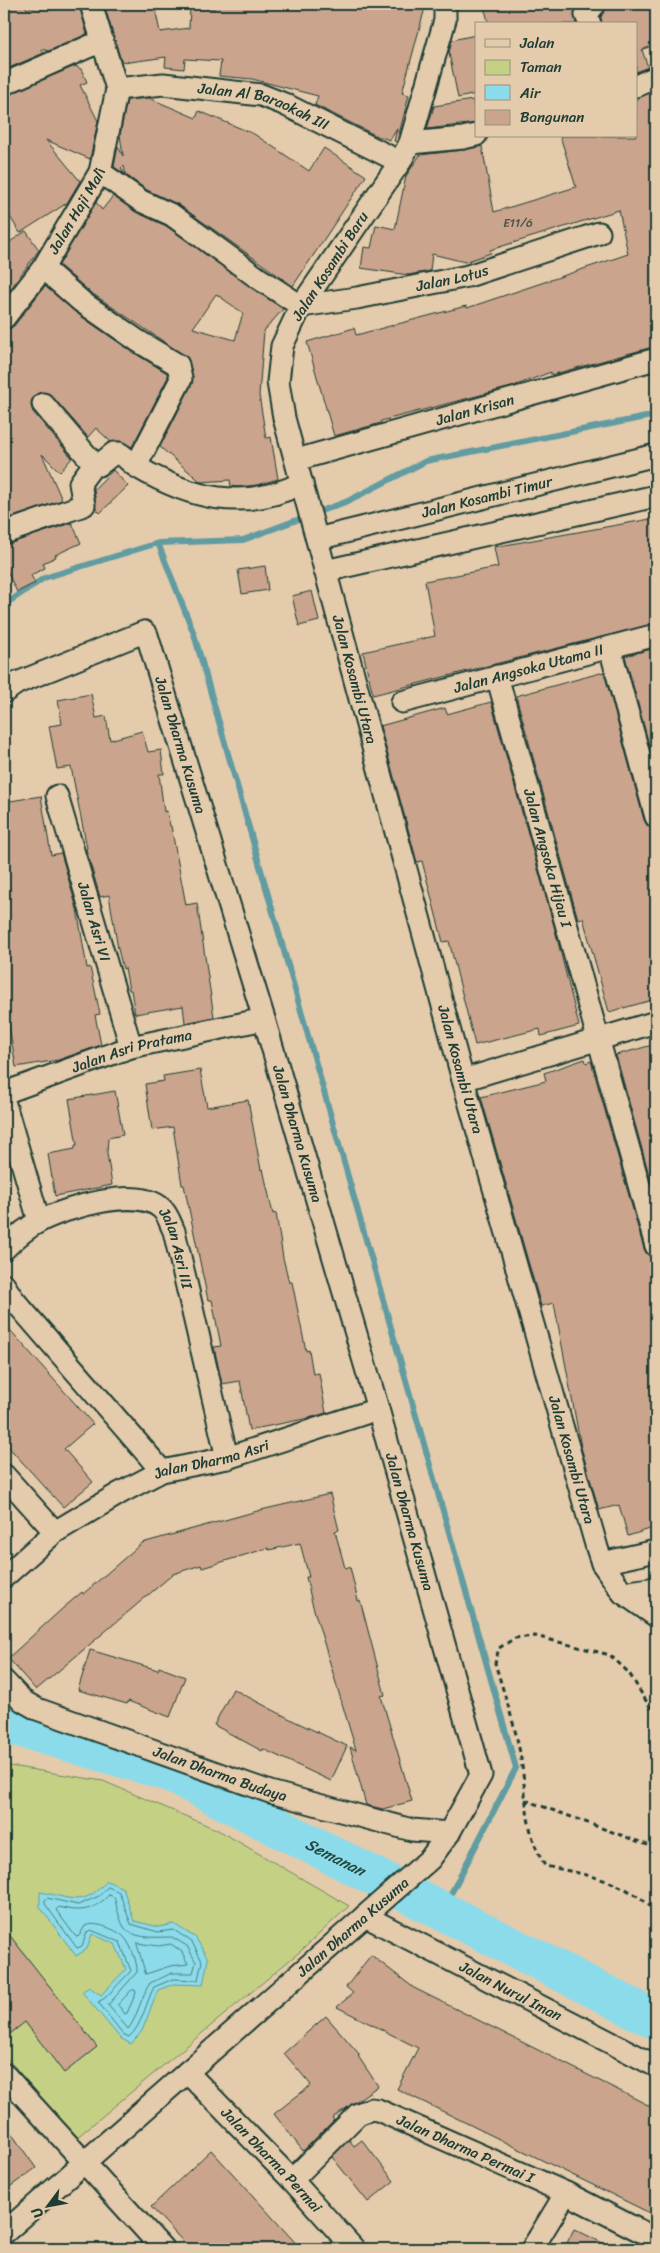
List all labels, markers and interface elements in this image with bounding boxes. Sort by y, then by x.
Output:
legend [475,22,638,138]
text: Jalan [519,30,554,56]
text: Taman [520,54,562,80]
street label: Jalan Al Baraokah III [196,75,334,138]
text: Air [519,80,541,106]
text: Bangunan [520,104,584,130]
street label: Jalan Haji Mali [41,165,114,260]
street label: Jalan Kosambi Baru [284,206,375,327]
house number: E11/6 [503,212,533,234]
street label: Jalan Lotus [413,257,492,299]
street label: Jalan Krisan [432,386,517,433]
street label: Jalan Kosambi Timur [418,468,556,526]
street label: Jalan Kosambi Utara [325,611,385,747]
street label: Jalan Angsoka Utama II [450,636,607,701]
street label: Jalan Dharma Kusuma [147,672,214,817]
street label: Jalan Angsoka Hijau I [516,785,580,931]
street label: Jalan Asri VI [70,878,118,965]
street label: Jalan Kosambi Utara [430,1001,491,1137]
street label: Jalan Asri Pratama [67,1021,195,1081]
street label: Jalan Dharma Kusuma [265,1061,330,1206]
street label: Jalan Asri III [152,1201,200,1293]
street label: Jalan Kosambi Utara [541,1392,603,1528]
street label: Jalan Dharma Asri [148,1432,273,1487]
street label: Jalan Dharma Kusuma [378,1449,442,1594]
street label: Jalan Dharma Budaya [149,1738,290,1809]
water label: Semanan [300,1829,373,1885]
street label: Jalan Dharma Kusuma [290,1870,416,1984]
street label: Jalan Nurul Iman [454,1953,567,2028]
street label: Jalan Dharma Permai [214,2100,329,2219]
street label: Jalan Dharma Permai I [392,2106,539,2191]
north arrow [22,2180,72,2230]
text: U [24,2201,50,2223]

